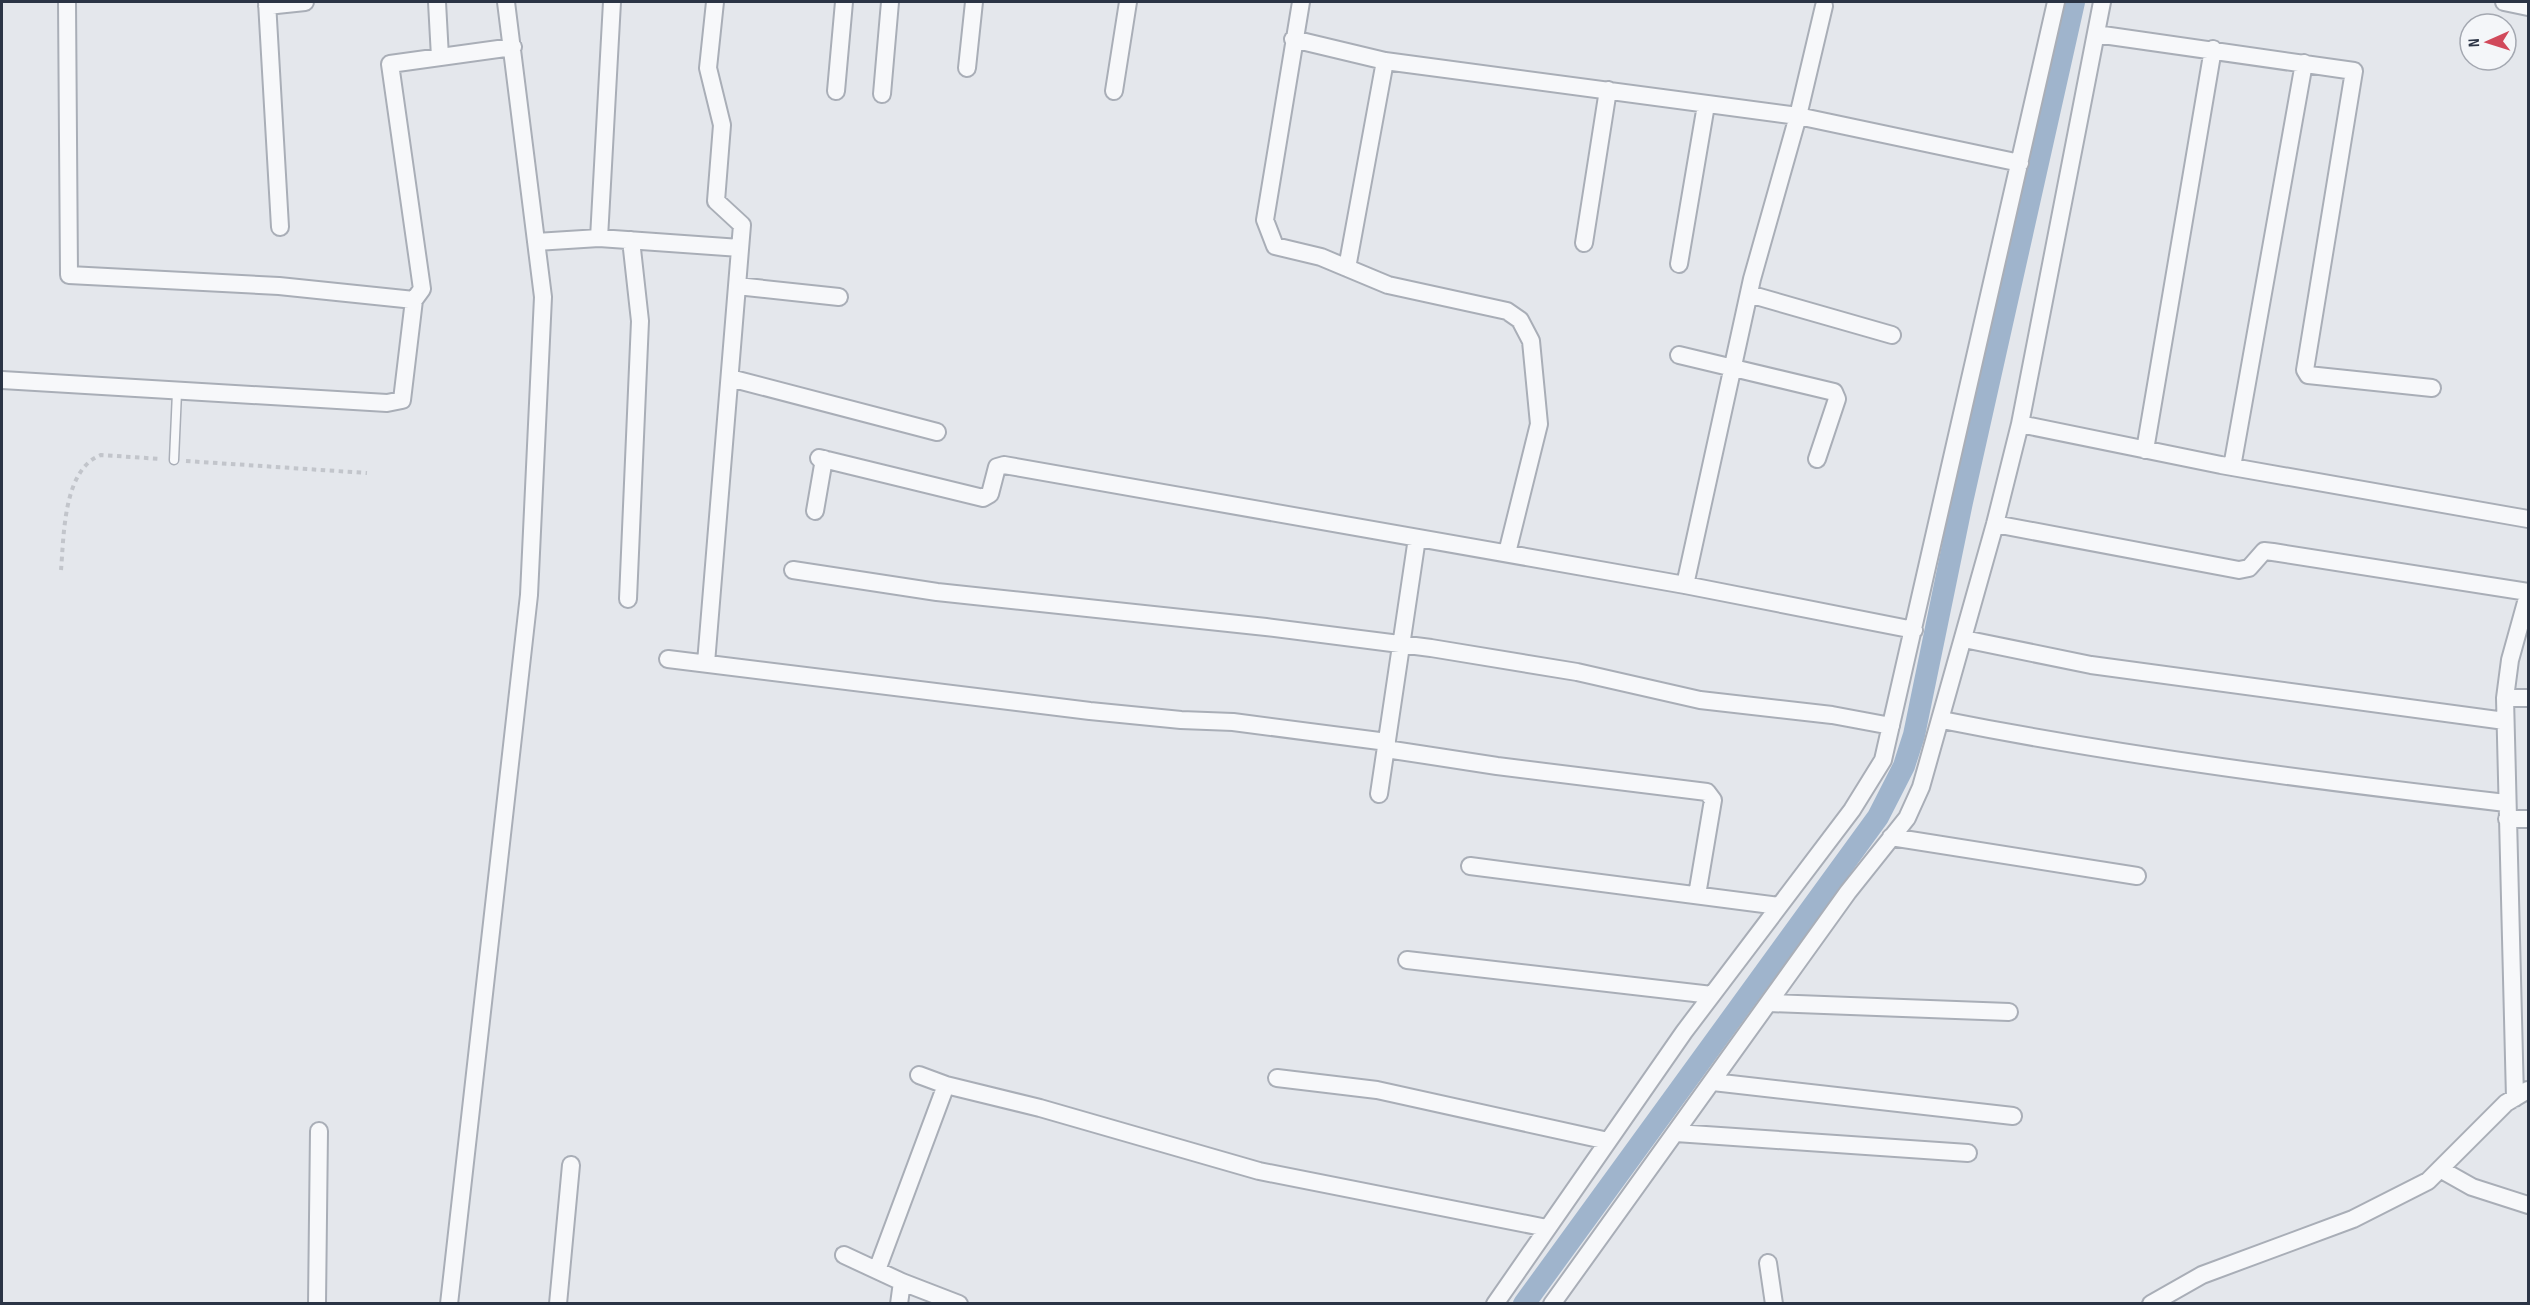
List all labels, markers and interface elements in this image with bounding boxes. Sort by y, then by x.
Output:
north arrow [2458,12,2518,72]
text: N [2465,38,2484,47]

